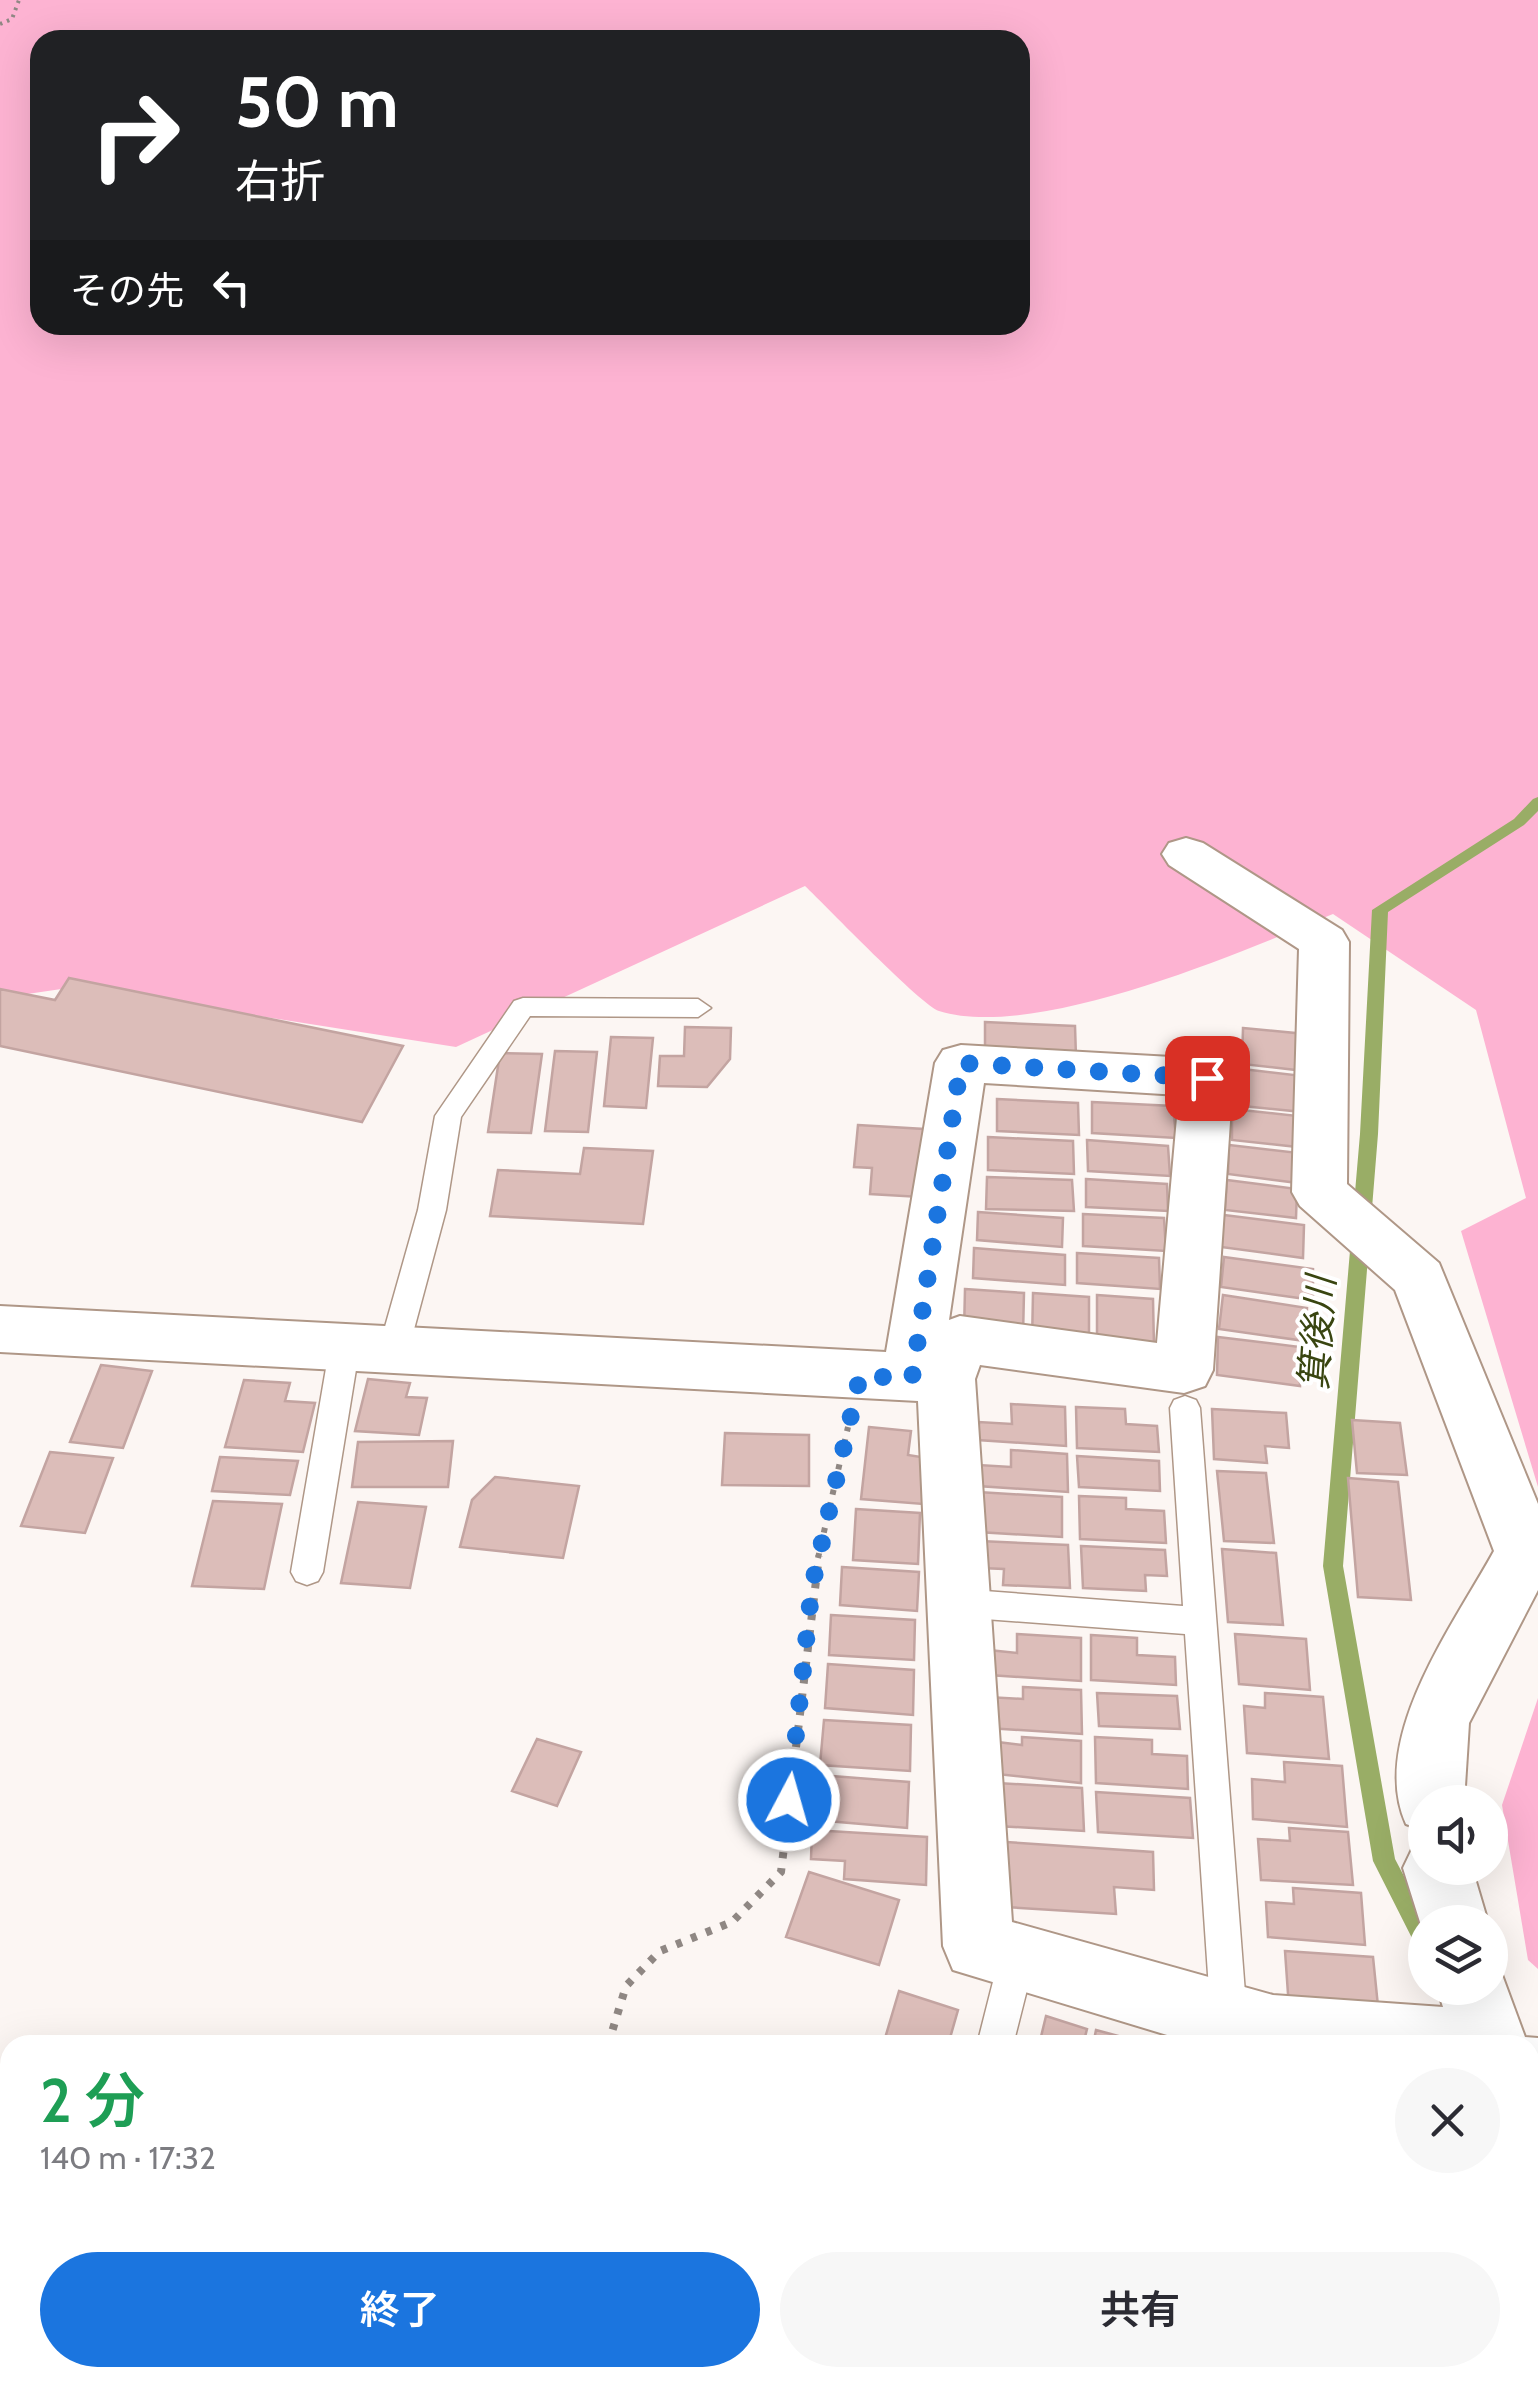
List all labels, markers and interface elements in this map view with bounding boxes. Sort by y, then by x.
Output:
text: 50 m [235,59,399,145]
icon: right [70,70,200,200]
text: 右折 [235,154,325,208]
icon: left [204,260,259,315]
text: その先 [70,267,184,314]
pin [1165,1036,1250,1121]
icon: arrive [1180,1051,1235,1106]
water label: 箕後川 [1290,1271,1345,1392]
position arrow [737,1748,841,1852]
map controls [1408,1785,1508,2005]
button: sound [1408,1785,1508,1885]
button: layers [1408,1905,1508,2005]
text: 2 分 [40,2064,145,2137]
button: close [1395,2068,1500,2173]
text: 140 m · 17:32 [40,2138,216,2177]
button: 終了 [40,2252,760,2367]
button: 共有 [780,2252,1500,2367]

